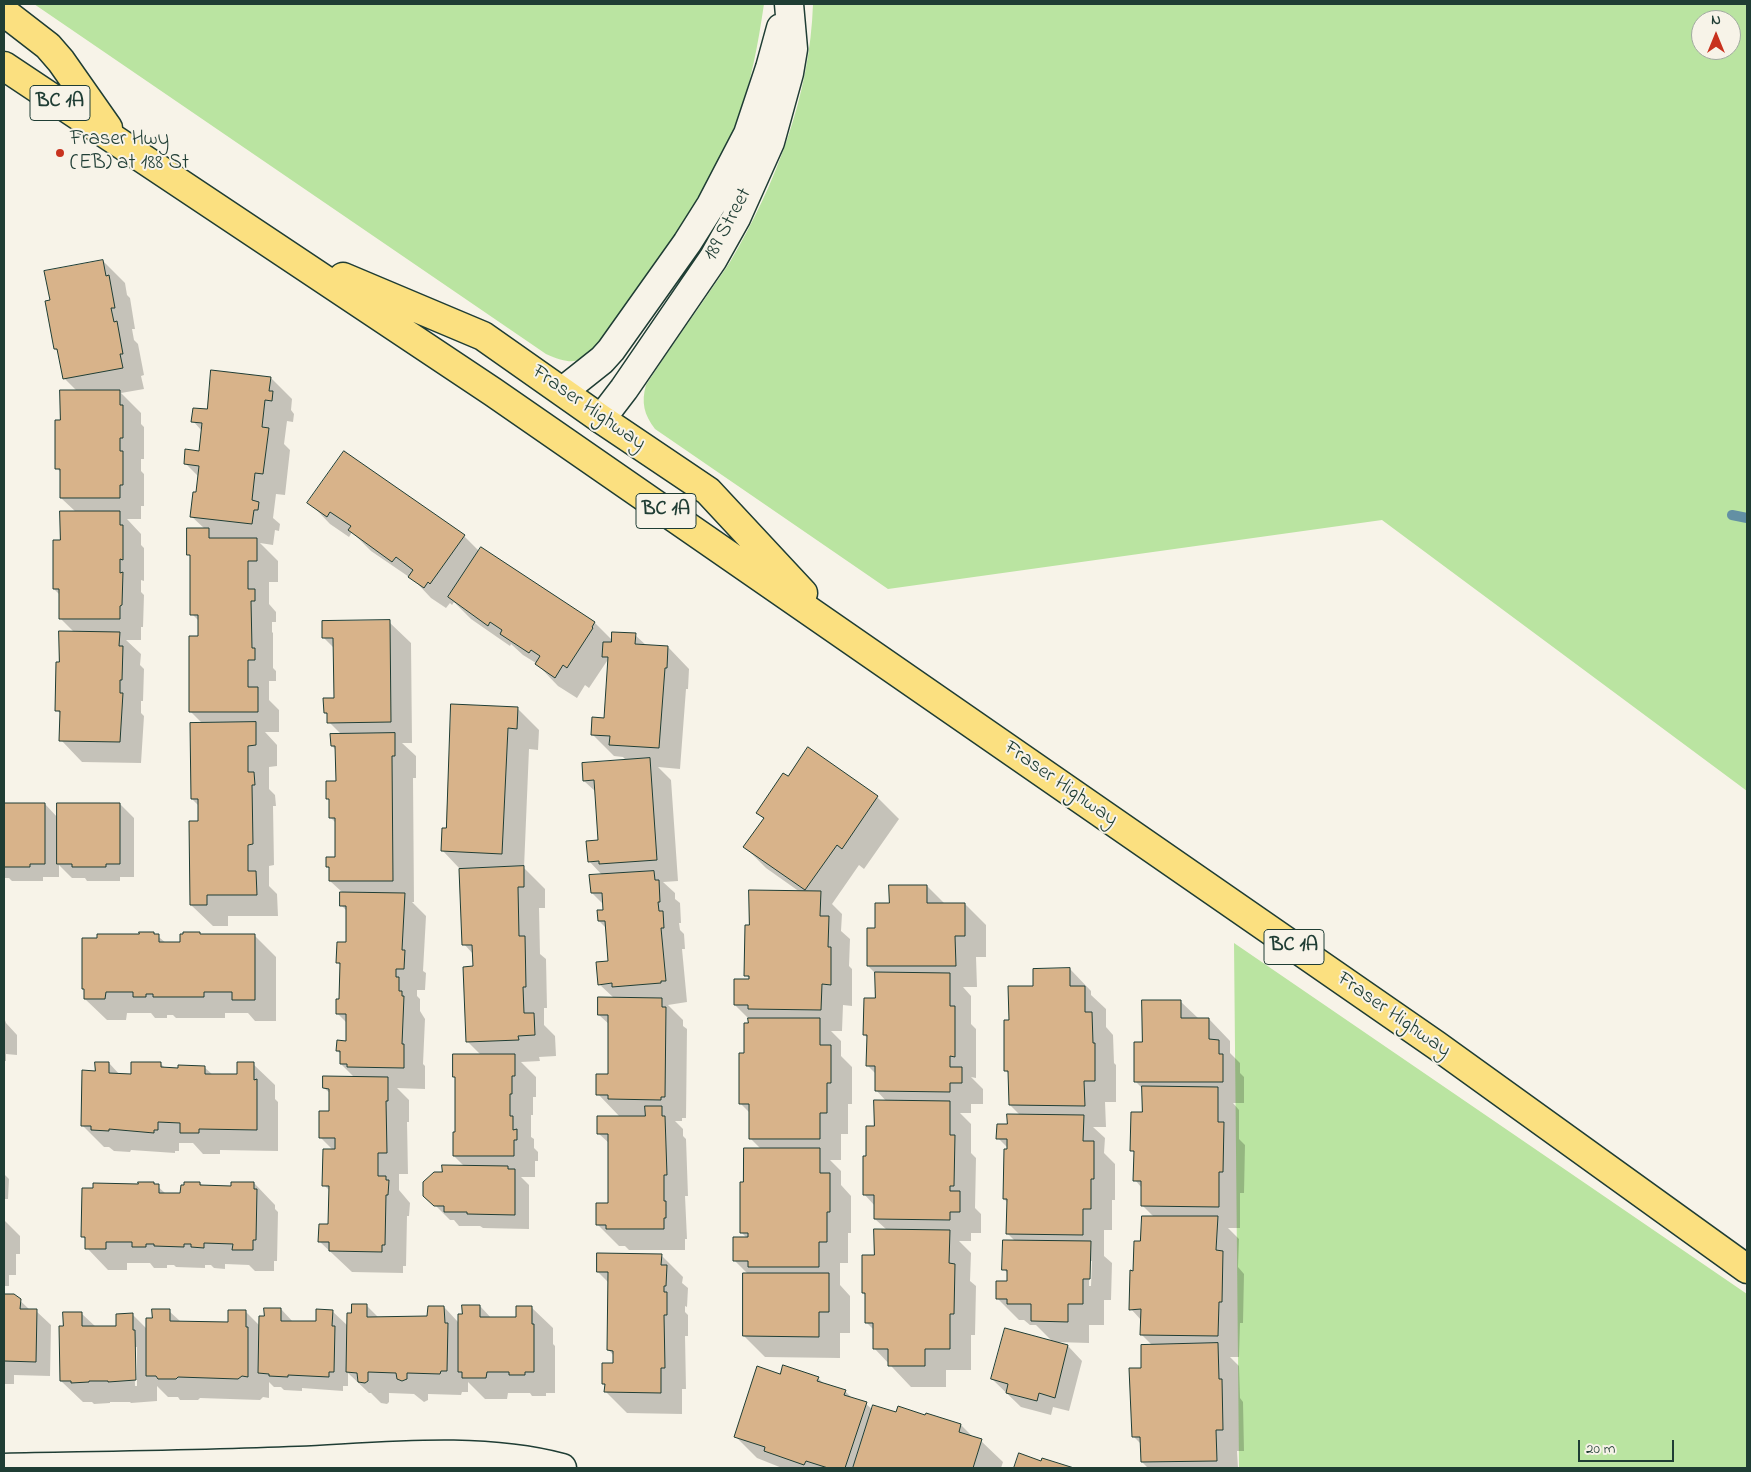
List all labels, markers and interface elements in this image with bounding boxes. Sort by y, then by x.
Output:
north arrow [1691,10,1741,60]
text: N [1711,10,1721,31]
road number: BC 1A [30,86,90,120]
place label: Fraser Hwy (EB) at 188 St [70,128,189,178]
marker: Fraser Hwy (EB) at 188 St [54,147,66,159]
street label: 189 Street [699,184,759,266]
street label: Fraser Highway [526,361,650,457]
road number: BC 1A [636,494,696,528]
street label: Fraser Highway [998,737,1122,833]
road number: BC 1A [1264,930,1324,964]
street label: Fraser Highway [1331,968,1455,1064]
scale bar [1581,1430,1677,1462]
text: 20 m [1586,1438,1615,1460]

